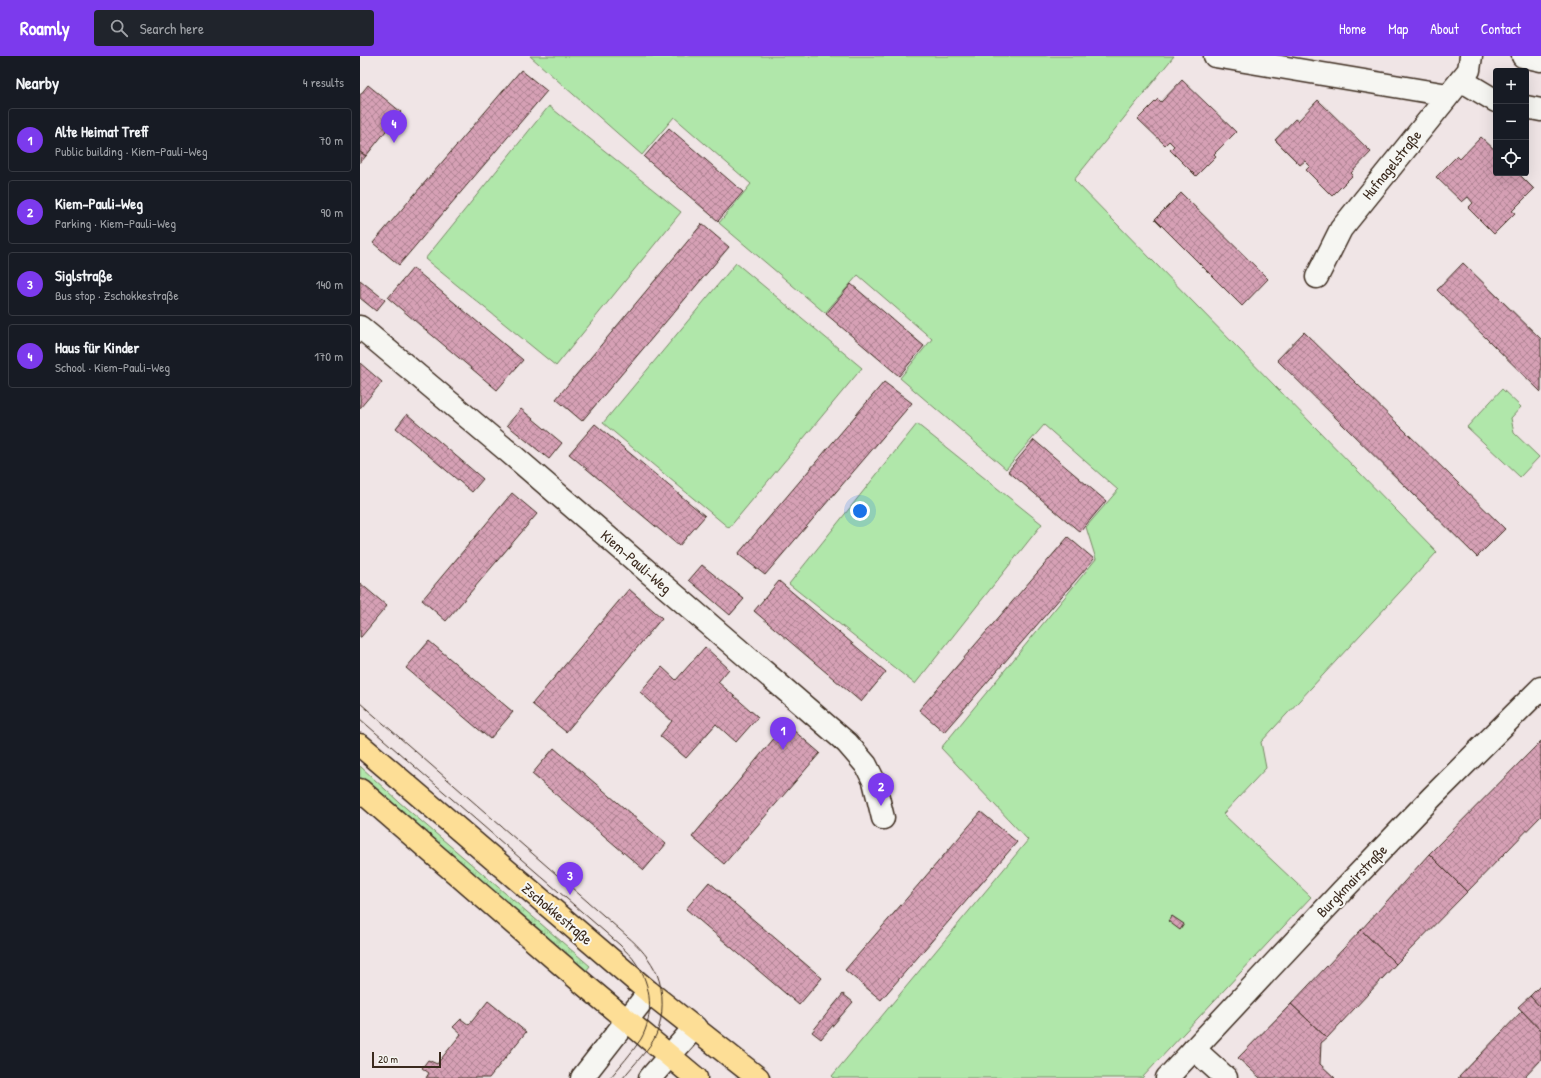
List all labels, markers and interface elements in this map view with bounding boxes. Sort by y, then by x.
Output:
search box [94,10,374,46]
text: Roamly [20,15,70,41]
icon: search [108,17,130,39]
text: Search here [140,18,204,39]
text: Home [1339,19,1366,38]
text: Map [1388,19,1408,38]
text: About [1430,19,1459,38]
text: Contact [1481,19,1521,38]
map controls [1493,68,1529,176]
button: + [1493,68,1529,104]
text: Nearby [16,71,59,94]
text: 4 results [303,73,344,91]
button: − [1493,104,1529,140]
pin: 4 [381,110,407,143]
text: Alte Heimat Treff [55,121,149,142]
street label: Hufnagelstraße [1357,125,1426,204]
text: 1 [28,131,32,149]
text: 70 m [319,131,343,149]
button: locate [1493,140,1529,176]
text: Public building · Kiem-Pauli-Weg [55,142,207,160]
text: Kiem-Pauli-Weg [55,193,143,214]
text: 2 [27,203,33,221]
text: 90 m [321,203,343,221]
text: Parking · Kiem-Pauli-Weg [55,214,176,232]
text: Siglstraße [55,265,112,286]
text: 3 [27,275,33,293]
text: 140 m [316,275,343,293]
text: Bus stop · Zschokkestraße [55,286,179,304]
text: Haus für Kinder [55,337,139,358]
text: 4 [28,347,32,365]
text: 170 m [314,347,343,365]
text: School · Kiem-Pauli-Weg [55,358,170,376]
your location [850,501,870,521]
street label: Kiem-Pauli-Weg [596,525,677,599]
pin: 1 [770,717,796,750]
pin: 2 [868,773,894,806]
street label: Burgkmairstraße [1311,840,1392,922]
pin: 3 [557,862,583,895]
street label: Zschokkestraße [517,878,597,949]
scale bar [372,1050,441,1069]
text: 20 m [378,1052,398,1066]

